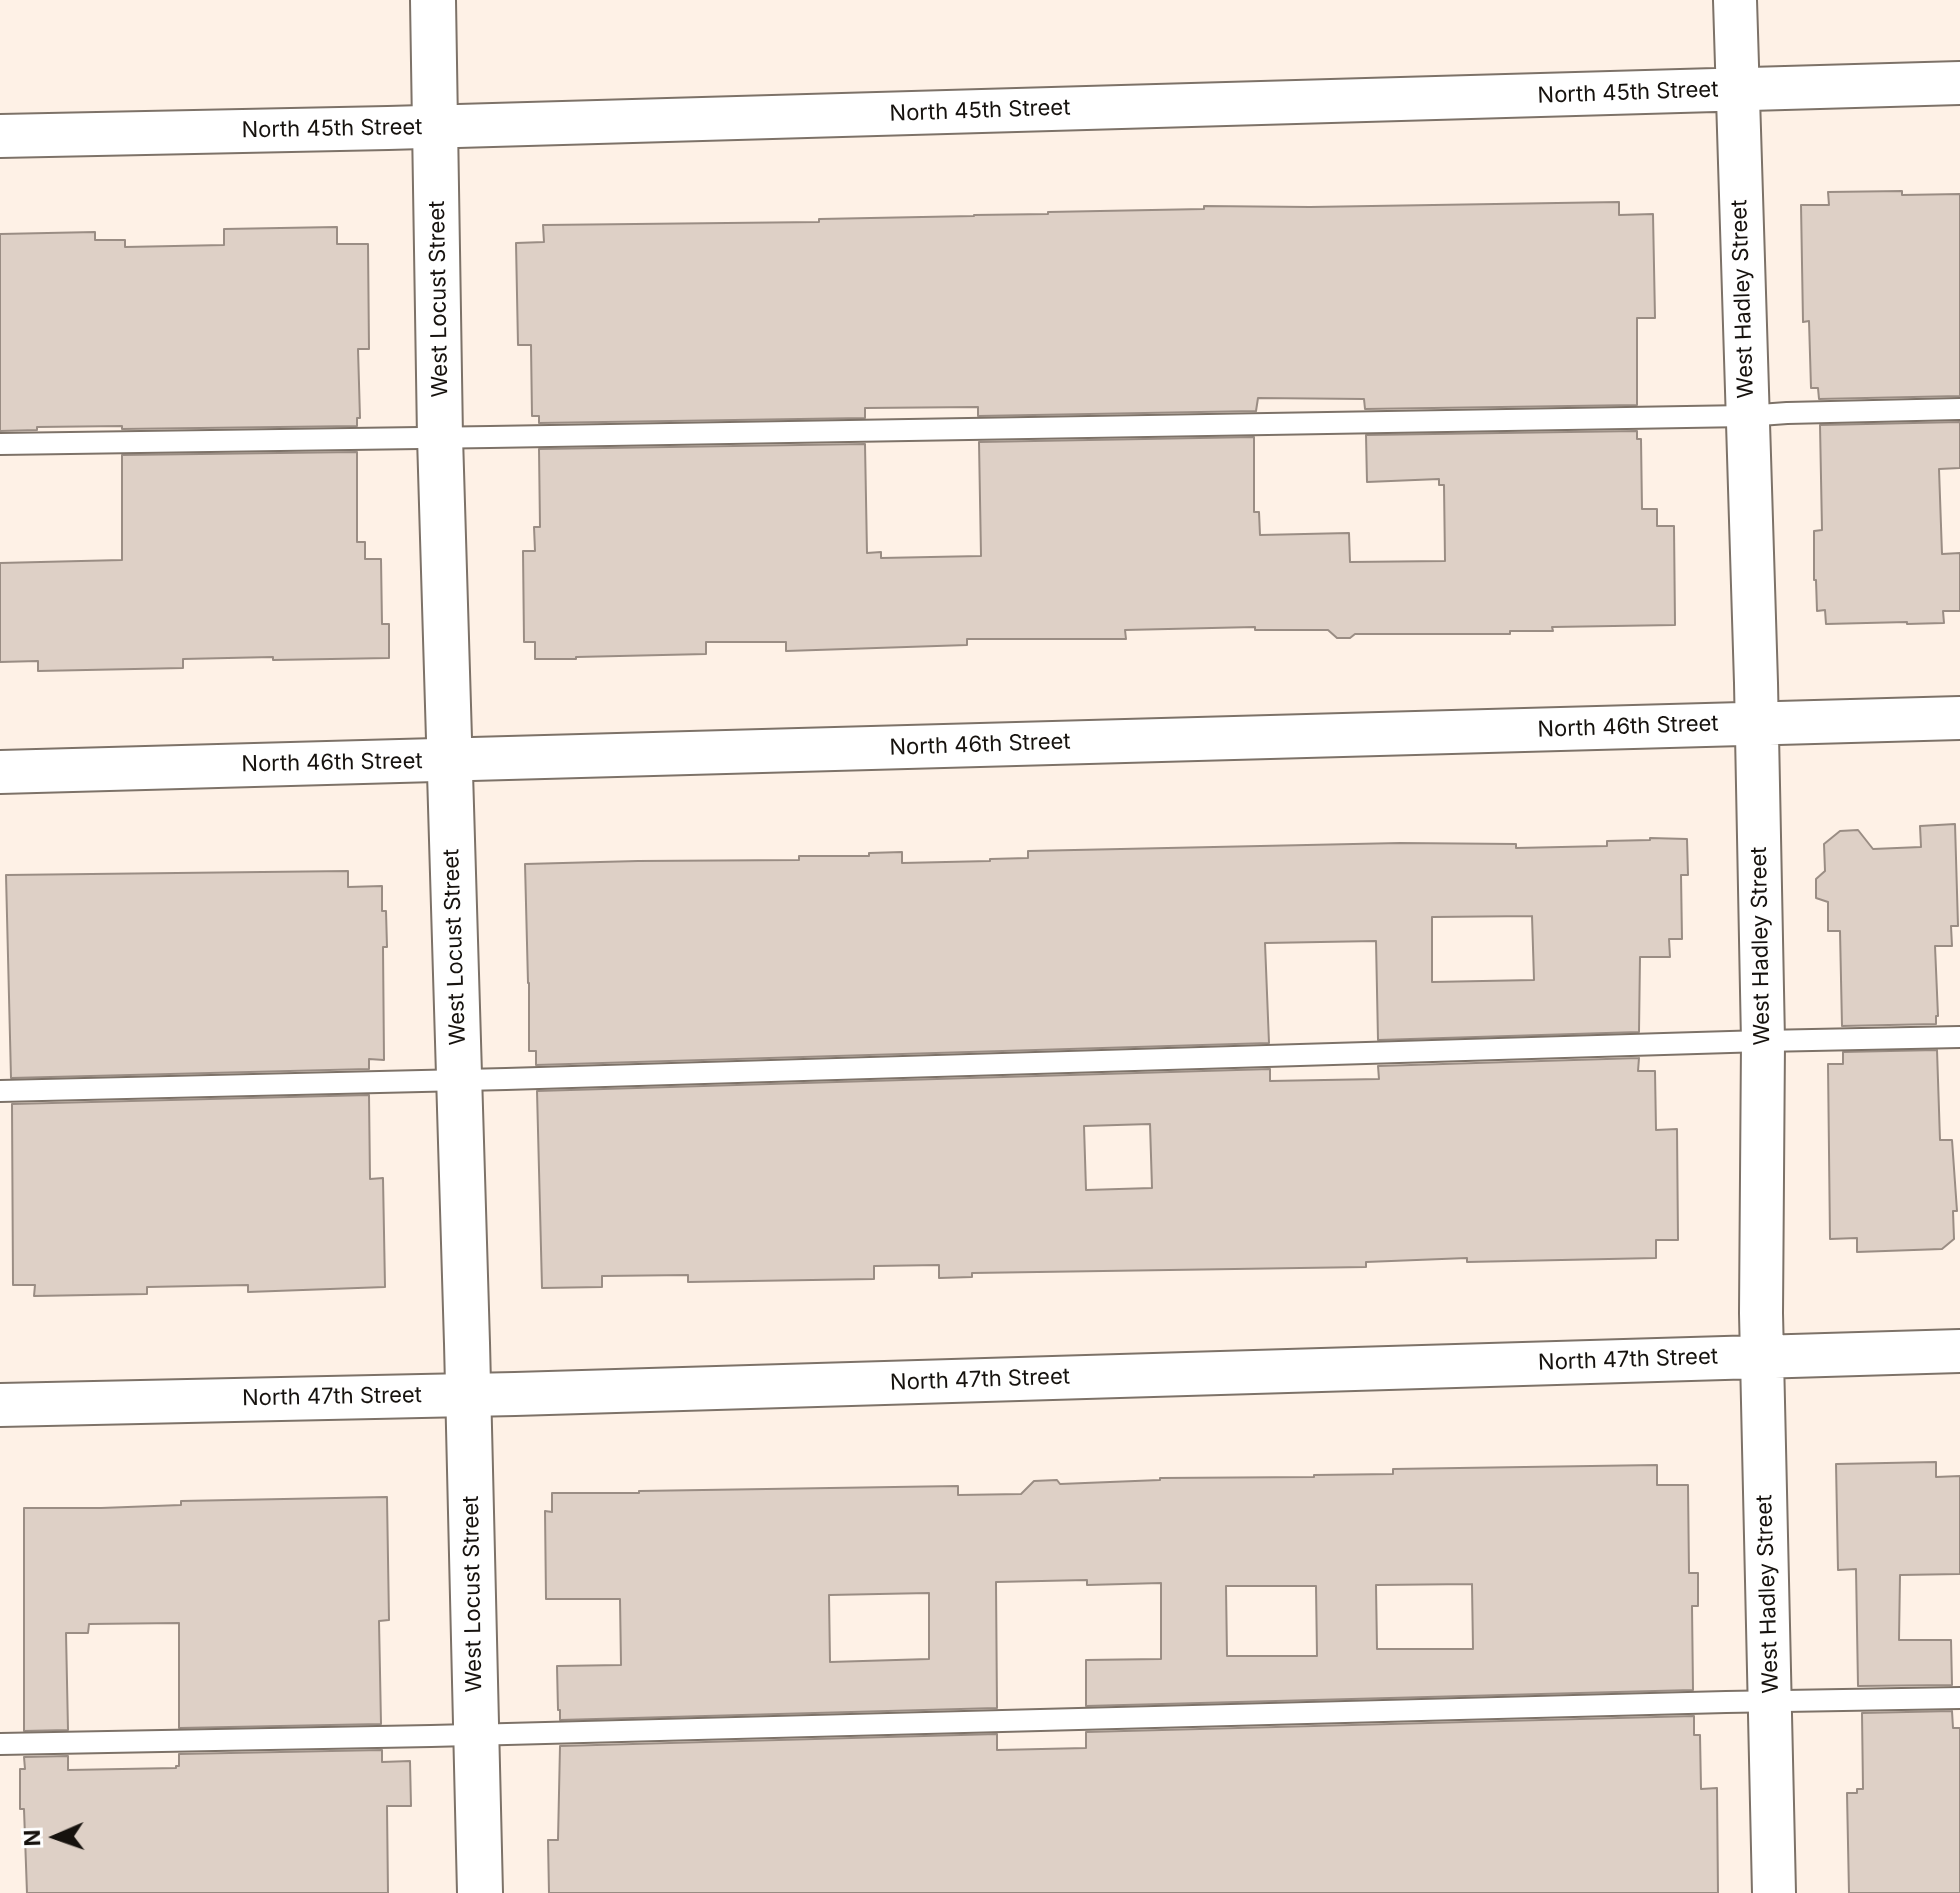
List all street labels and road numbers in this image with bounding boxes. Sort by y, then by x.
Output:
street label: North 45th Street [1537,77,1719,109]
street label: North 45th Street [889,95,1071,127]
street label: North 45th Street [241,114,423,144]
street label: West Hadley Street [1726,199,1760,399]
street label: West Locust Street [424,200,454,398]
street label: North 46th Street [1537,711,1719,743]
street label: North 46th Street [889,729,1071,761]
street label: North 46th Street [241,748,423,778]
street label: West Hadley Street [1746,846,1776,1046]
street label: West Locust Street [438,848,472,1046]
street label: North 47th Street [1538,1344,1718,1376]
street label: North 47th Street [890,1364,1070,1396]
street label: North 47th Street [242,1382,422,1412]
street label: West Hadley Street [1751,1494,1785,1694]
street label: West Locust Street [458,1495,488,1693]

